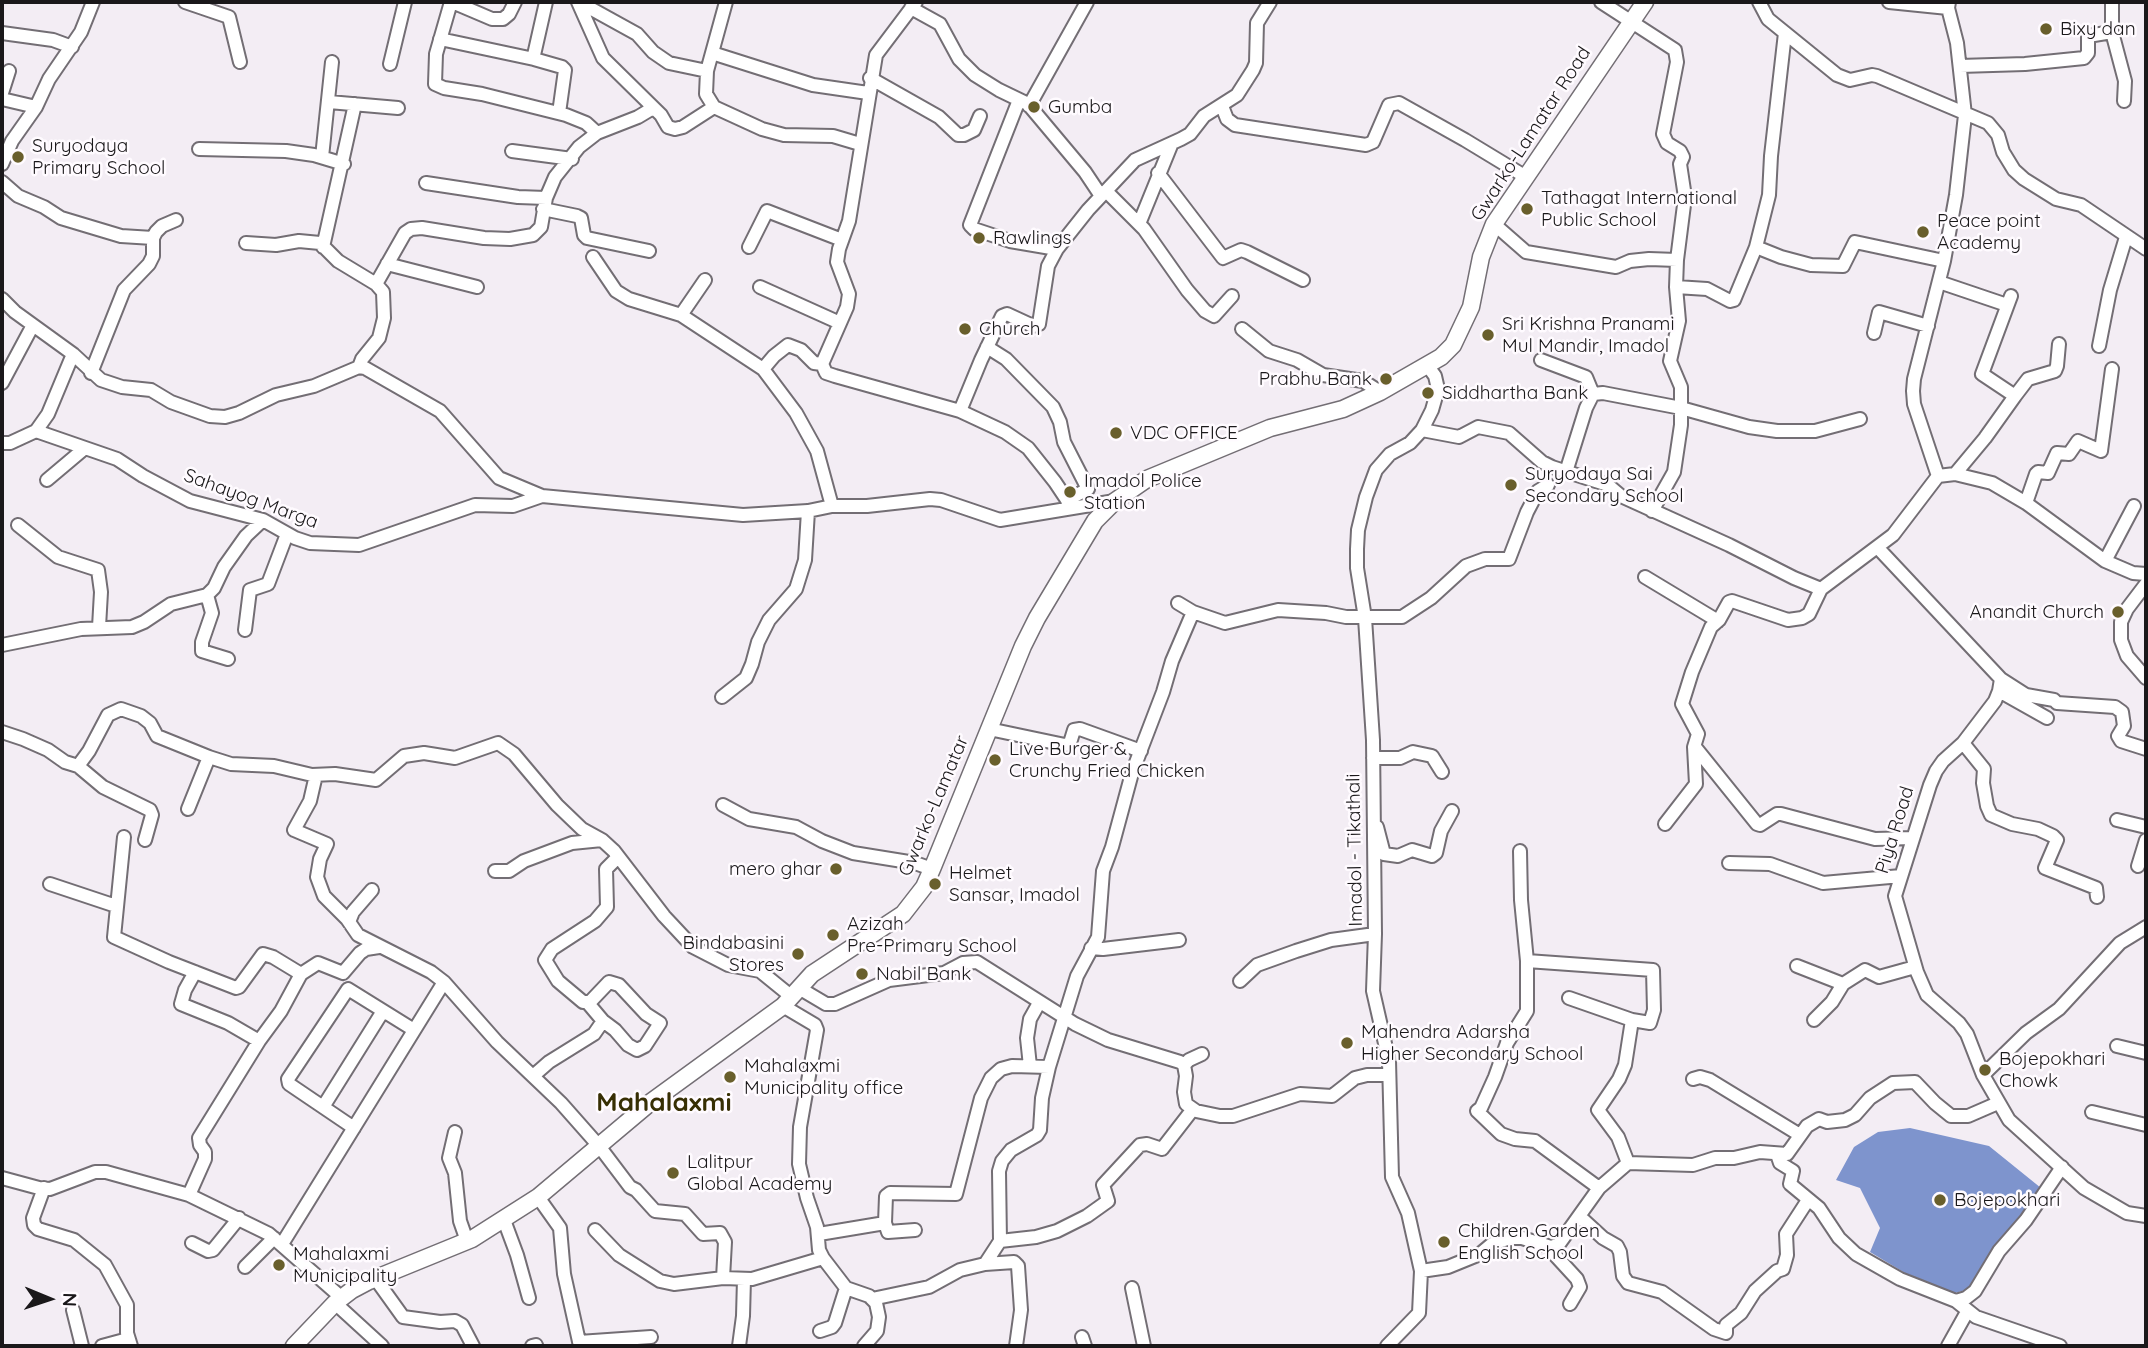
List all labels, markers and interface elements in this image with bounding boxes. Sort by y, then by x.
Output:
place label: Bixy dan [2060,18,2136,40]
marker: Bixy dan [2038,21,2054,37]
street label: Gwarko-Lamatar Road [1466,43,1596,225]
place label: Gumba [1048,96,1112,118]
marker: Gumba [1026,99,1042,115]
place label: Suryodaya Primary School [32,135,165,179]
marker: Suryodaya Primary School [10,149,26,165]
place label: Tathagat International Public School [1541,187,1737,231]
marker: Tathagat International Public School [1519,201,1535,217]
place label: Peace point Academy [1937,210,2041,254]
marker: Peace point Academy [1915,224,1931,240]
place label: Rawlings [993,227,1071,249]
marker: Rawlings [971,230,987,246]
place label: Sri Krishna Pranami Mul Mandir, Imadol [1502,313,1675,357]
place label: Church [979,318,1041,340]
marker: Church [957,321,973,337]
marker: Sri Krishna Pranami Mul Mandir, Imadol [1480,327,1496,343]
place label: Prabhu Bank [1259,368,1372,390]
marker: Prabhu Bank [1378,371,1394,387]
place label: Siddhartha Bank [1442,382,1588,404]
marker: Siddhartha Bank [1420,385,1436,401]
place label: VDC OFFICE [1130,422,1238,444]
marker: VDC OFFICE [1108,425,1124,441]
place label: Suryodaya Sai Secondary School [1525,463,1684,507]
street label: Sahayog Marga [181,464,321,534]
place label: Imadol Police Station [1084,470,1202,514]
marker: Suryodaya Sai Secondary School [1503,477,1519,493]
marker: Imadol Police Station [1062,484,1078,500]
place label: Anandit Church [1969,601,2104,623]
marker: Anandit Church [2110,604,2126,620]
street label: Gwarko-Lamatar [894,732,974,880]
place label: Live Burger & Crunchy Fried Chicken [1009,738,1205,782]
marker: Live Burger & Crunchy Fried Chicken [987,752,1003,768]
street label: Imadol - Tikathali [1342,773,1368,927]
street label: Piya Road [1871,784,1919,876]
place label: mero ghar [729,858,822,880]
marker: mero ghar [828,861,844,877]
place label: Helmet Sansar, Imadol [949,862,1080,906]
marker: Helmet Sansar, Imadol [927,876,943,892]
place label: Azizah Pre-Primary School [847,913,1017,957]
marker: Azizah Pre-Primary School [825,927,841,943]
place label: Bindabasini Stores [683,932,784,976]
marker: Bindabasini Stores [790,946,806,962]
place label: Nabil Bank [876,963,972,985]
marker: Nabil Bank [854,966,870,982]
place label: Mahendra Adarsha Higher Secondary School [1361,1021,1583,1065]
marker: Mahendra Adarsha Higher Secondary School [1339,1035,1355,1051]
place label: Bojepokhari Chowk [1999,1048,2105,1092]
place label: Mahalaxmi Municipality office [744,1055,903,1099]
marker: Bojepokhari Chowk [1977,1062,1993,1078]
marker: Mahalaxmi Municipality office [722,1069,738,1085]
district label: Mahalaxmi [596,1087,732,1119]
place label: Lalitpur Global Academy [687,1151,832,1195]
marker: Lalitpur Global Academy [665,1165,681,1181]
place label: Bojepokhari [1954,1189,2060,1211]
marker: Bojepokhari [1932,1192,1948,1208]
place label: Children Garden English School [1458,1220,1600,1264]
marker: Children Garden English School [1436,1234,1452,1250]
place label: Mahalaxmi Municipality [293,1243,397,1287]
marker: Mahalaxmi Municipality [271,1257,287,1273]
north arrow [14,1264,84,1334]
text: N [58,1292,82,1307]

